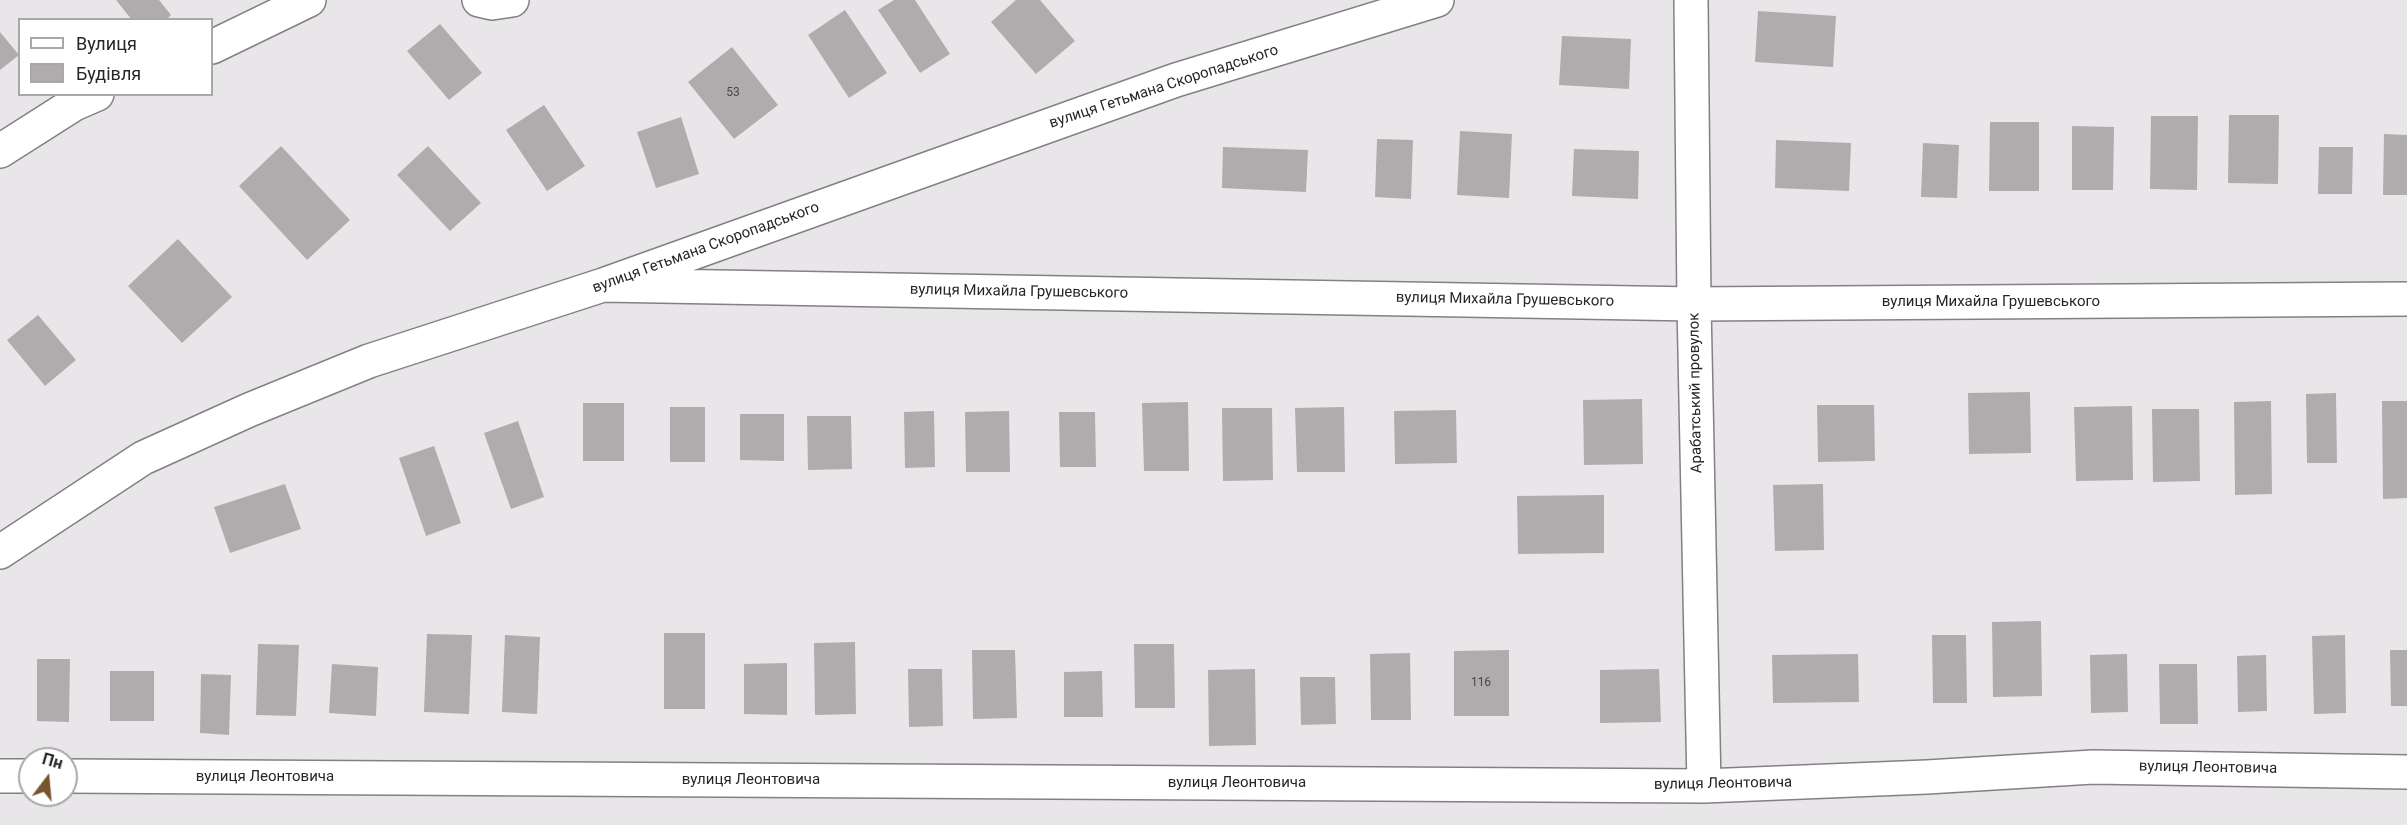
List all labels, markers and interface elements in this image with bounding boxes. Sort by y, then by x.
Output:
legend [18,18,213,96]
text: Вулиця [76,33,137,54]
street label: вулиця Гетьмана Скоропадського [1047,41,1281,133]
text: Будівля [76,63,141,84]
house number: 53 [726,86,740,100]
street label: вулиця Гетьмана Скоропадського [590,199,822,297]
street label: вулиця Михайла Грушевського [910,281,1128,303]
street label: вулиця Михайла Грушевського [1396,289,1614,311]
street label: вулиця Михайла Грушевського [1882,293,2100,311]
street label: Арабатський провулок [1686,312,1706,474]
house number: 116 [1471,676,1491,690]
north arrow [18,747,78,807]
text: Пн [40,749,65,773]
street label: вулиця Леонтовича [2139,758,2277,778]
street label: вулиця Леонтовича [196,768,334,786]
street label: вулиця Леонтовича [682,771,820,789]
street label: вулиця Леонтовича [1168,774,1306,792]
street label: вулиця Леонтовича [1654,774,1792,794]

